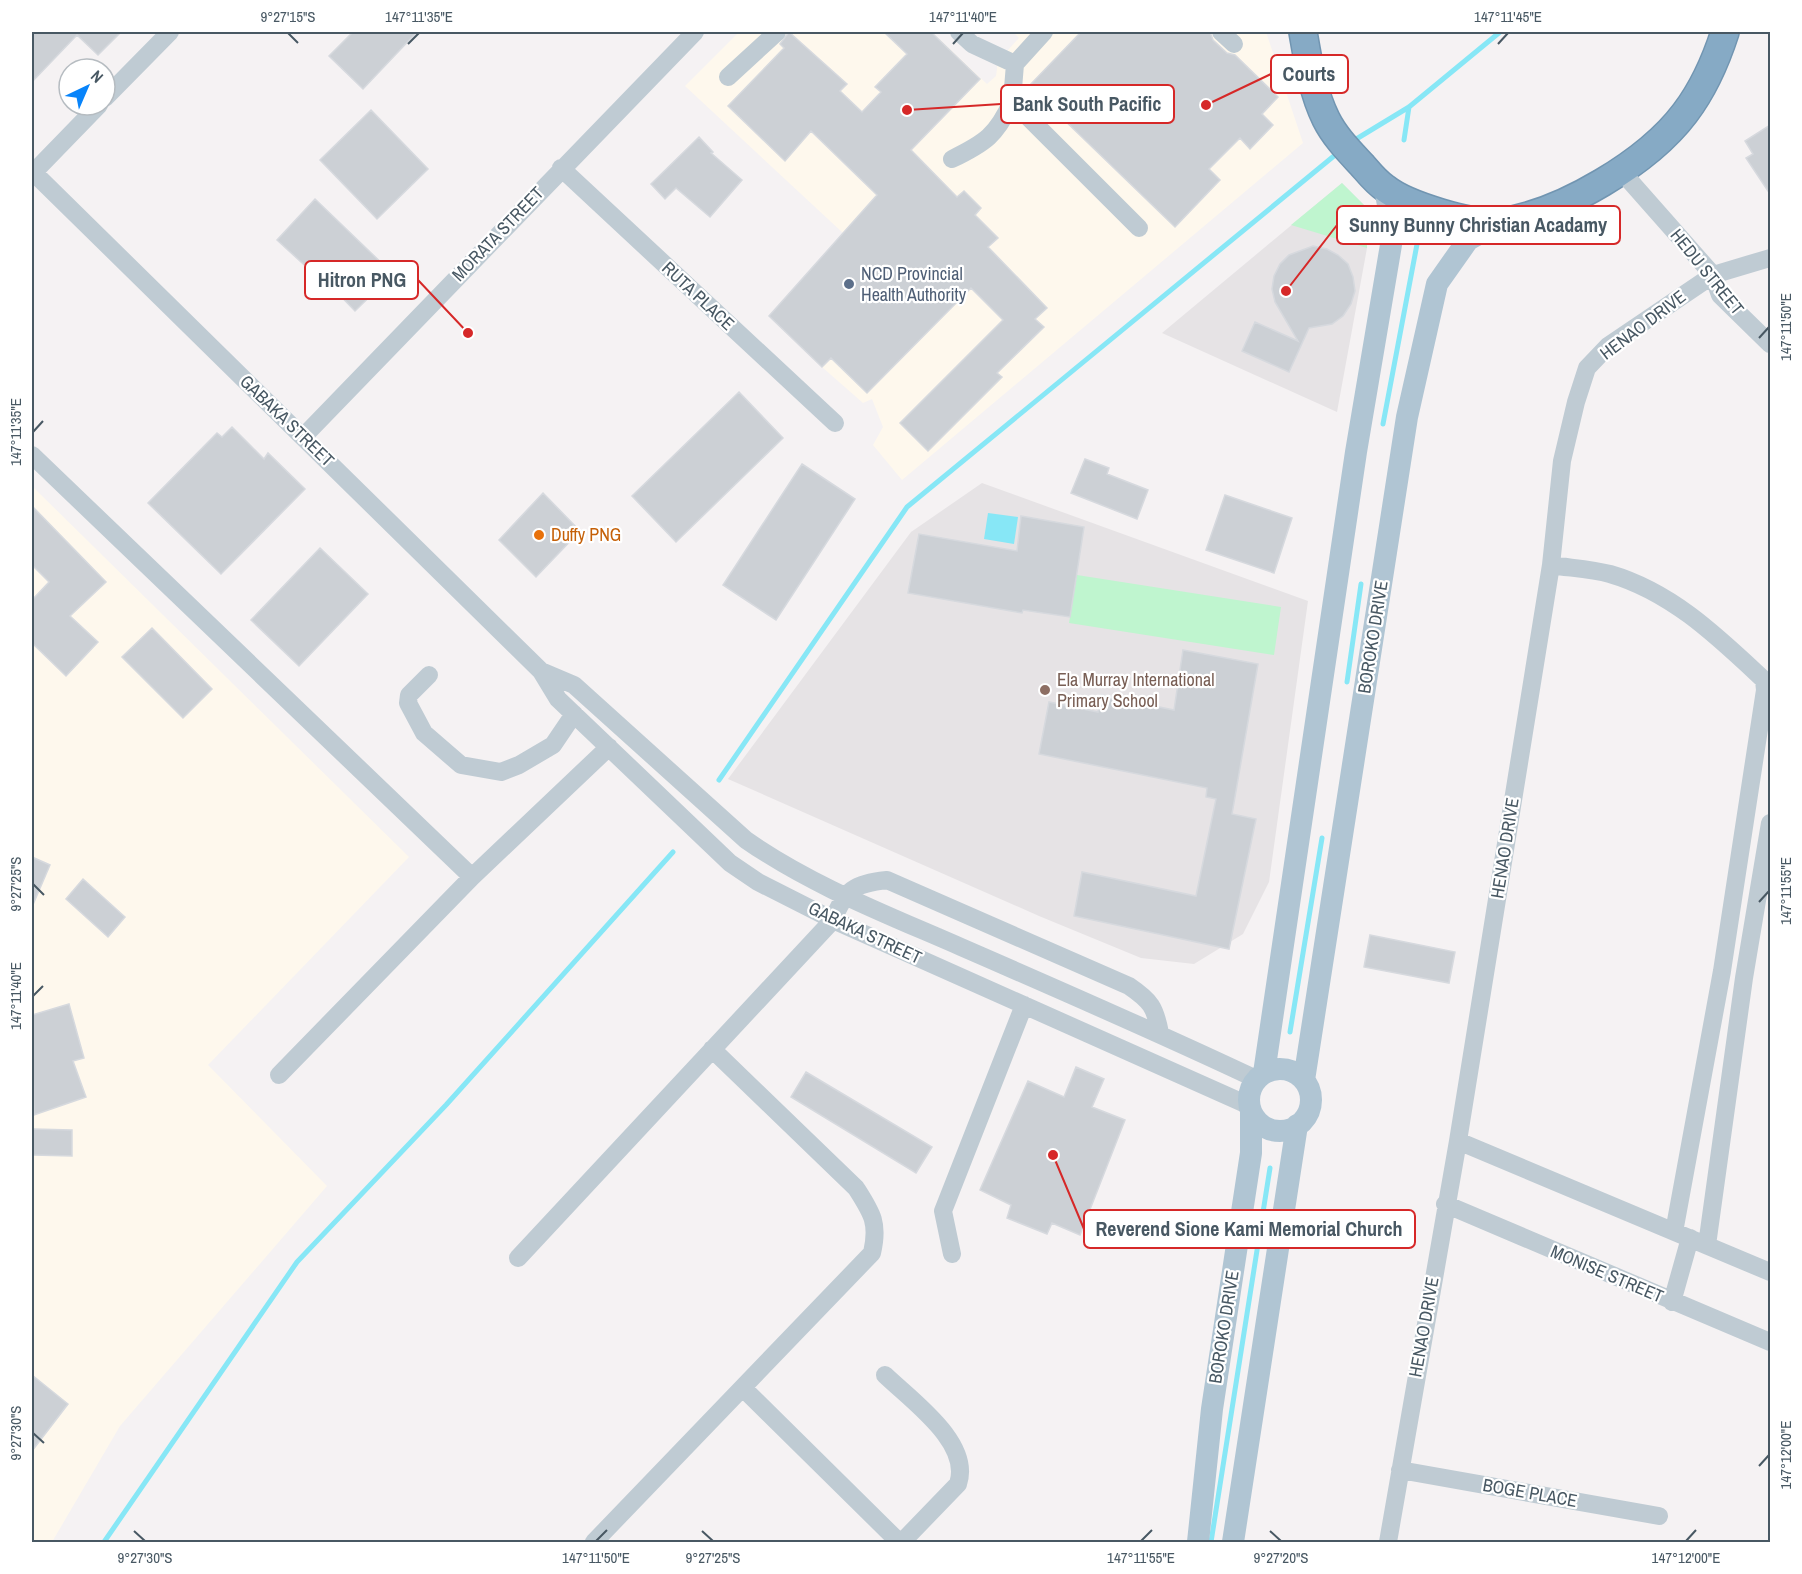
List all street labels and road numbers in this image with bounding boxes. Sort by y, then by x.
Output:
street label: MORATA STREET [446,181,549,286]
street label: HEDU STREET [1665,223,1750,320]
street label: RUTA PLACE [657,256,740,336]
street label: HENAO DRIVE [1595,284,1691,365]
street label: GABAKA STREET [235,369,340,472]
street label: BOROKO DRIVE [1351,579,1394,695]
street label: HENAO DRIVE [1484,796,1525,900]
street label: GABAKA STREET [805,895,926,970]
street label: MONISE STREET [1547,1238,1668,1309]
street label: BOROKO DRIVE [1202,1269,1245,1385]
street label: HENAO DRIVE [1402,1275,1445,1379]
street label: BOGE PLACE [1481,1472,1579,1513]

